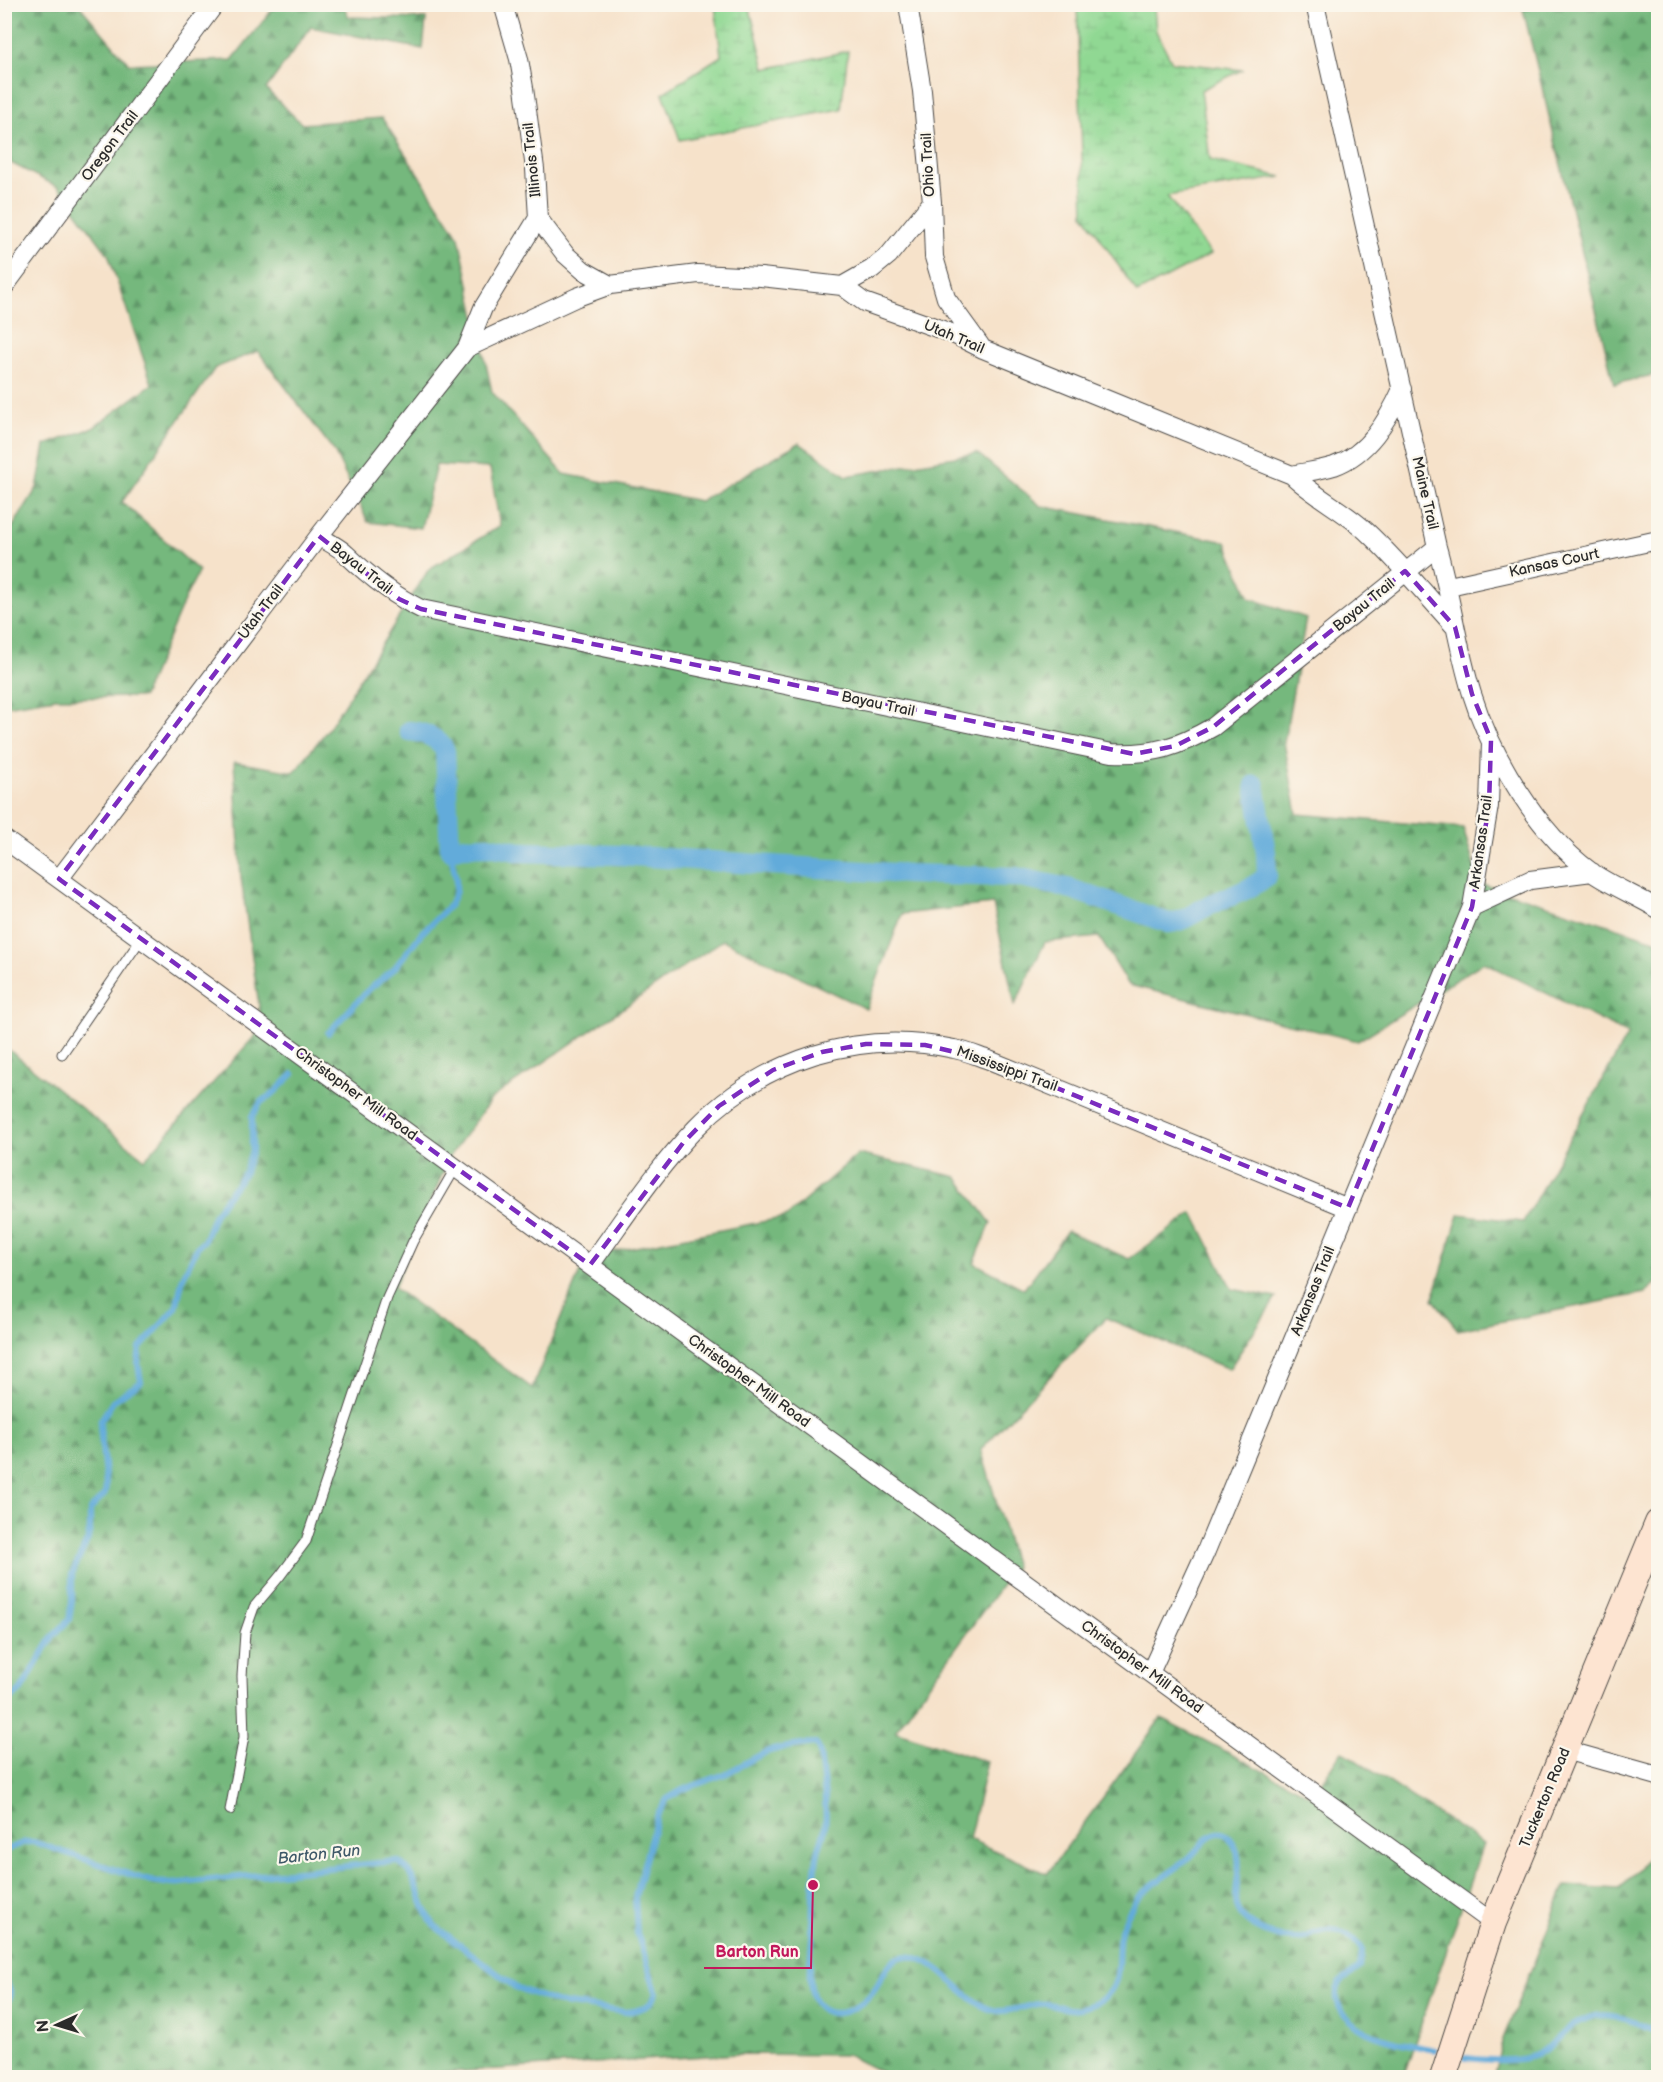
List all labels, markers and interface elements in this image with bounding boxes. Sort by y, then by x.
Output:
street label: Oregon Trail [77,107,143,185]
street label: Illinois Trail [519,122,545,198]
street label: Ohio Trail [917,132,939,198]
street label: Utah Trail [921,316,987,358]
street label: Maine Trail [1407,454,1443,532]
street label: Bayau Trail [326,538,396,598]
street label: Kansas Court [1507,544,1601,582]
street label: Bayau Trail [1329,574,1399,636]
street label: Utah Trail [234,581,288,643]
street label: Bayau Trail [840,687,916,721]
street label: Arkansas Trail [1465,794,1497,890]
street label: Mississippi Trail [954,1042,1060,1096]
street label: Christopher Mill Road [291,1043,421,1145]
street label: Arkansas Trail [1287,1244,1339,1338]
street label: Christopher Mill Road [684,1330,814,1432]
street label: Christopher Mill Road [1077,1616,1207,1718]
street label: Tuckerton Road [1515,1745,1575,1851]
water label: Barton Run [277,1841,361,1869]
callout: Barton Run [704,1934,811,1968]
text: Barton Run [715,1943,799,1962]
north arrow [27,1995,87,2055]
text: N [34,2019,53,2033]

